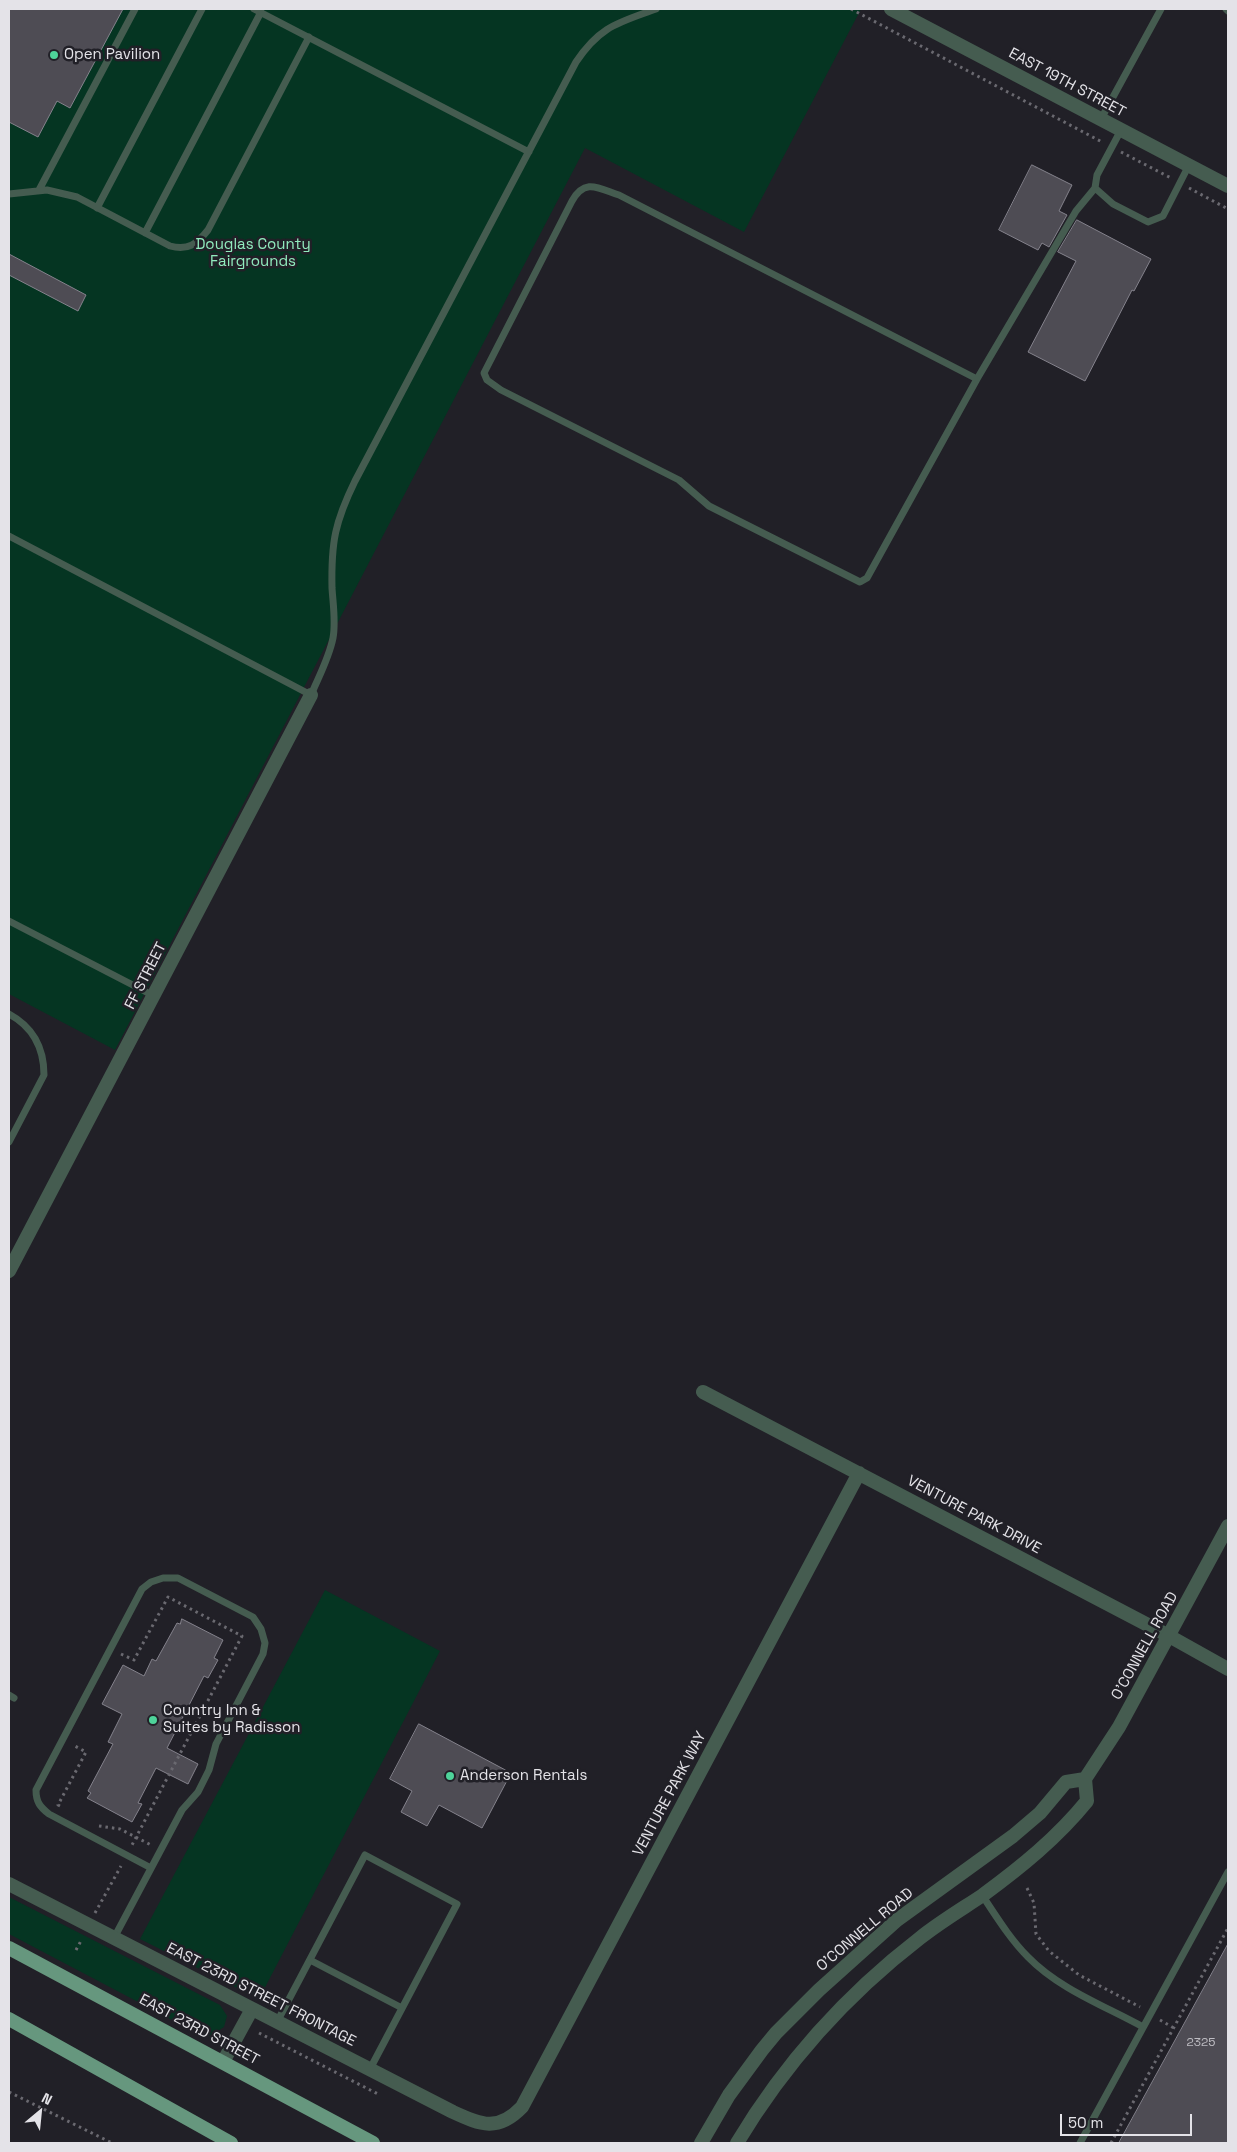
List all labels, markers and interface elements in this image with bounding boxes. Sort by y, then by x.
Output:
street label: EAST 19TH STREET [1005,45,1129,121]
place label: Open Pavilion [64,46,160,64]
marker: Open Pavilion [48,49,60,61]
park label: Douglas County Fairgrounds [195,236,311,271]
street label: FF STREET [121,939,171,1013]
street label: VENTURE PARK DRIVE [904,1472,1044,1558]
street label: O'CONNELL ROAD [1108,1589,1182,1703]
place label: Country Inn & Suites by Radisson [163,1702,301,1737]
marker: Country Inn & Suites by Radisson [147,1714,159,1726]
street label: VENTURE PARK WAY [630,1729,710,1859]
place label: Anderson Rentals [460,1767,587,1785]
marker: Anderson Rentals [444,1770,456,1782]
street label: O'CONNELL ROAD [813,1884,917,1976]
street label: EAST 23RD STREET FRONTAGE [163,1939,359,2051]
street label: EAST 23RD STREET [136,1991,262,2069]
house number: 2325 [1187,2036,1215,2050]
north arrow [15,2087,65,2137]
text: N [39,2089,55,2109]
scale bar [1062,2104,1194,2136]
text: 50 m [1068,2113,1103,2132]

